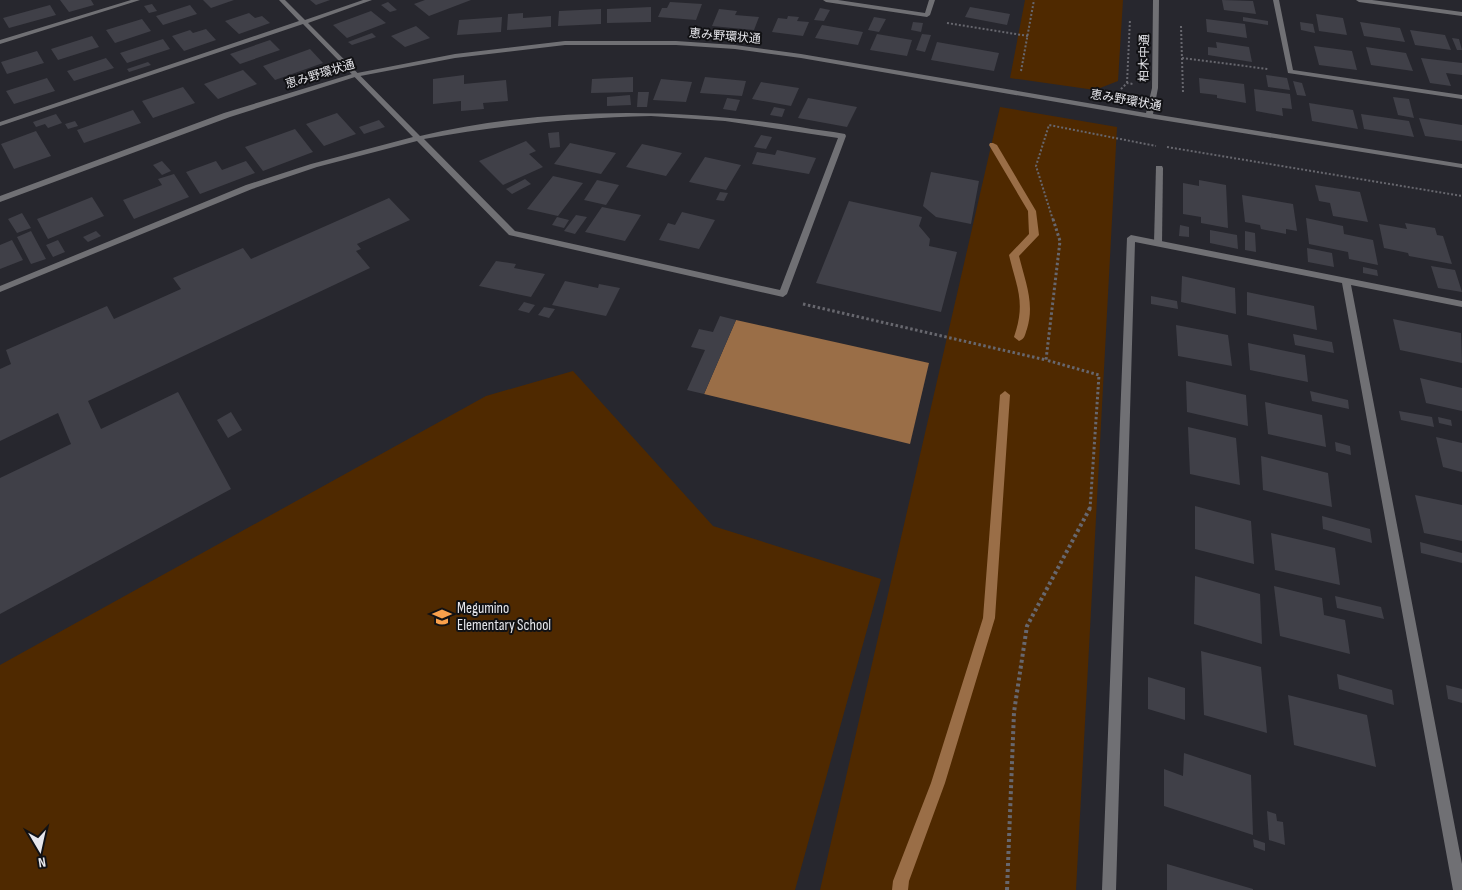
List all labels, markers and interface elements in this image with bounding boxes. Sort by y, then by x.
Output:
street label: 恵み野環状通 [688,26,761,47]
street label: 柏木中通 [1137,34,1152,82]
street label: 恵み野環状通 [284,57,357,92]
street label: 恵み野環状通 [1089,87,1163,114]
place label: Megumino Elementary School [457,599,551,635]
school or university icon: Megumino Elementary School [431,606,453,628]
north arrow [15,825,65,875]
text: N [37,853,47,871]

